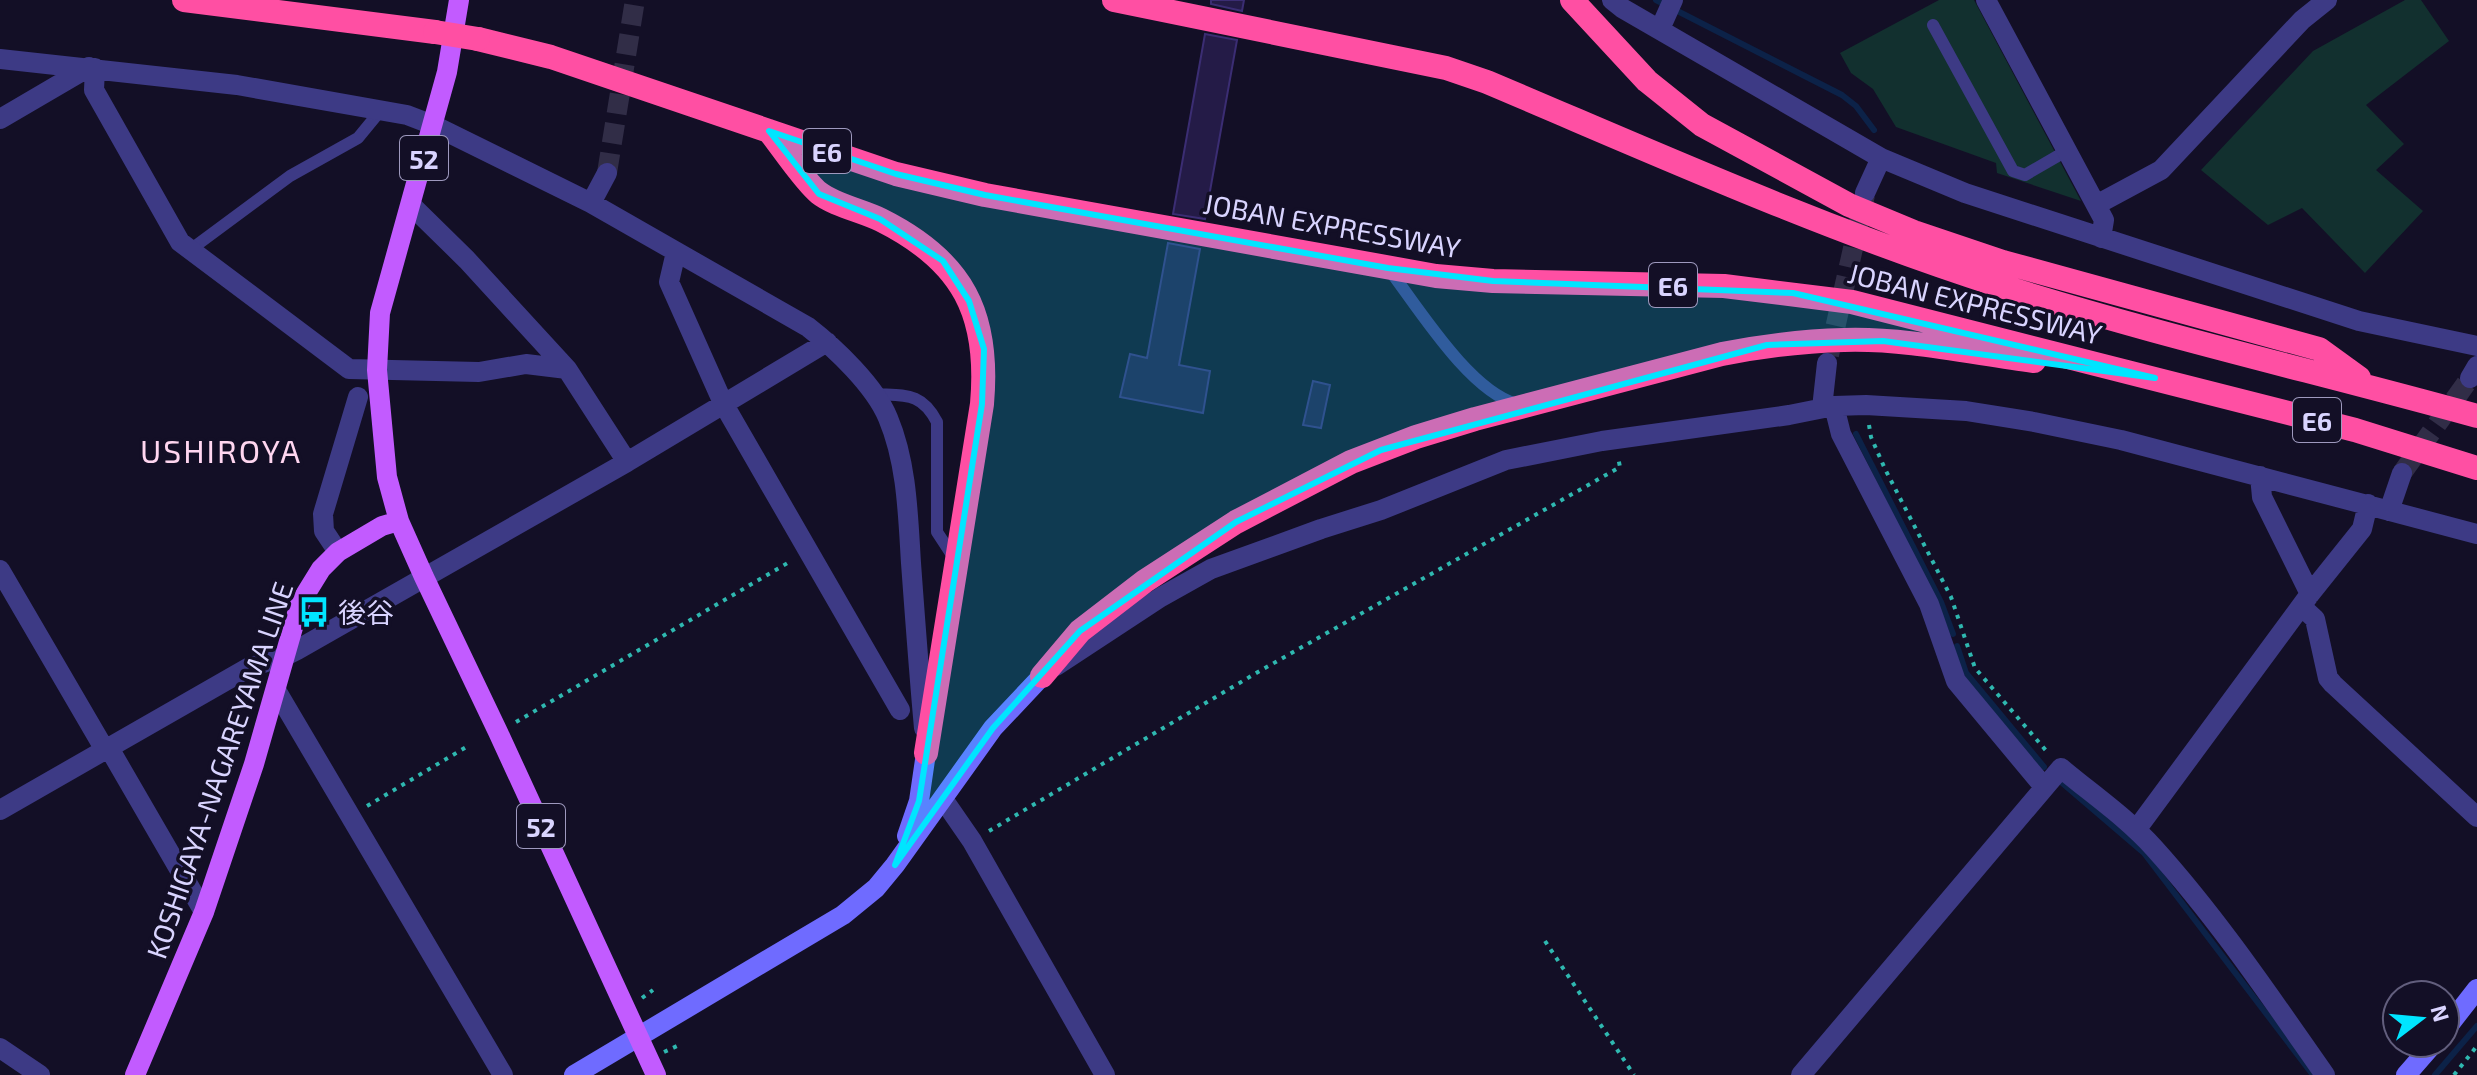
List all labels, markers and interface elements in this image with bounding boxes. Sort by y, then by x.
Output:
road number: E6 [803,129,851,173]
road number: 52 [400,136,448,180]
street label: JOBAN EXPRESSWAY [1201,186,1463,264]
street label: JOBAN EXPRESSWAY [1845,255,2106,351]
road number: E6 [1649,263,1697,307]
road number: E6 [2293,398,2341,442]
district label: USHIROYA [140,431,302,469]
street label: KOSHIGAYA-NAGAREYAMA LINE [138,577,300,963]
bus stop icon: 後谷 [297,595,331,629]
place label: 後谷 [338,595,394,629]
road number: 52 [517,804,565,848]
north arrow [2381,979,2461,1059]
text: N [2427,1002,2456,1024]

